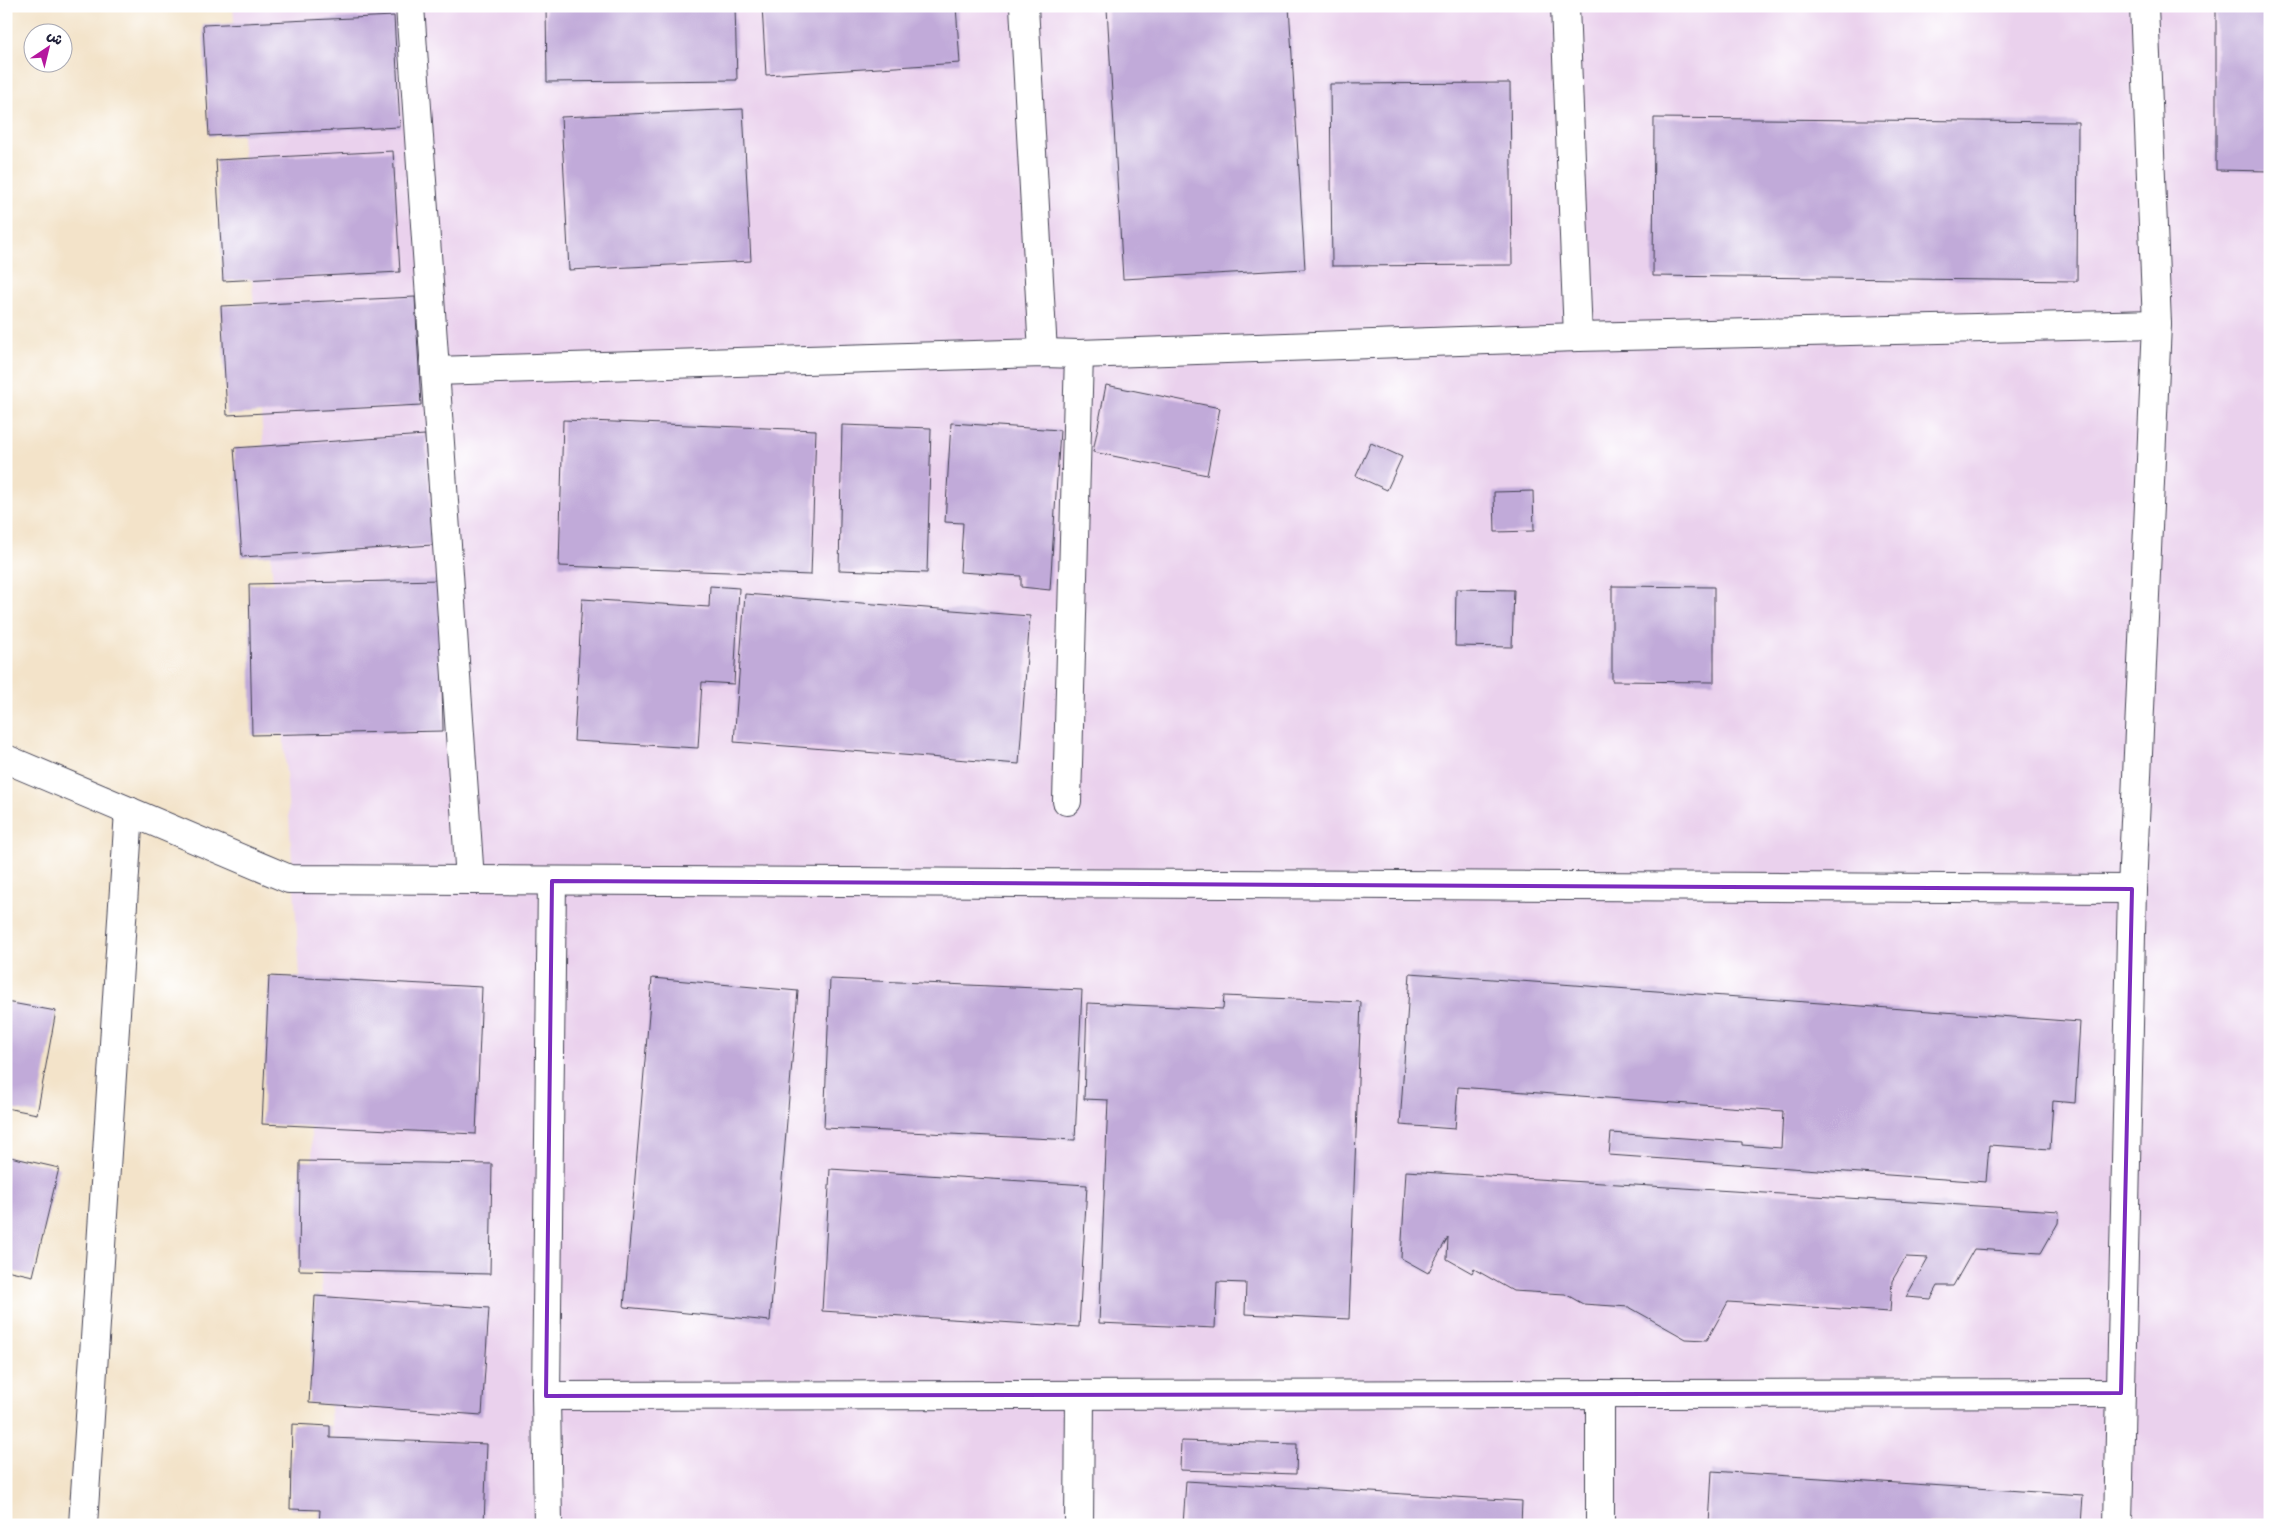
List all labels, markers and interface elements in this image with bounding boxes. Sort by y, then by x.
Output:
north arrow [22,22,72,72]
text: ش [44,26,66,49]

